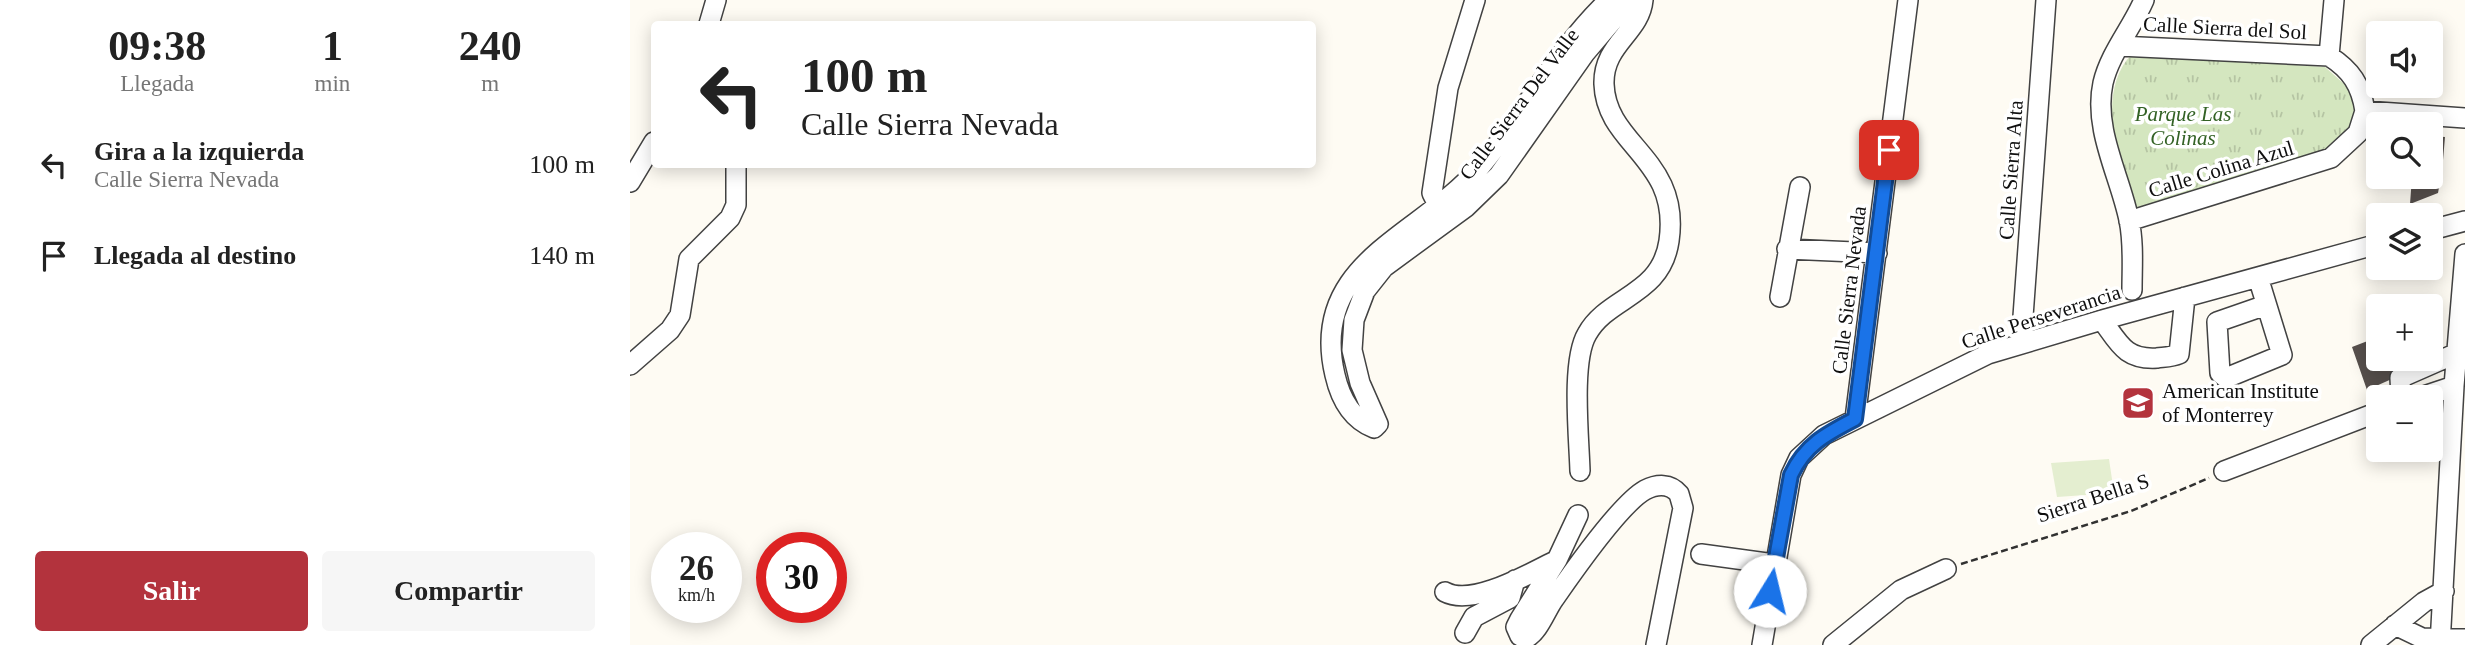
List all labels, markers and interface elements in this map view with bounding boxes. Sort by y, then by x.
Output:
street label: Calle Sierra del Sol [2143,12,2308,44]
map controls [2366,21,2443,462]
button: sound [2366,21,2443,98]
text: 09:38 [108,23,206,69]
text: 1 [322,23,343,69]
text: 240 [459,23,522,69]
street label: Calle Sierra Del Valle [1454,24,1584,184]
text: 100 m [801,48,928,103]
icon: left [686,49,777,140]
text: Llegada [120,71,194,96]
text: min [315,71,350,96]
text: m [481,71,499,96]
street label: Calle Sierra Alta [1994,99,2028,241]
park label: Parque Las Colinas [2134,102,2231,150]
text: Calle Sierra Nevada [801,106,1059,142]
button: search [2366,112,2443,189]
pin [1859,120,1919,180]
icon: arrive [1870,131,1908,169]
street label: Calle Colina Azul [2146,135,2297,202]
text: Gira a la izquierda [94,137,304,166]
icon: left [35,146,73,184]
text: 100 m [529,150,595,179]
text: Calle Sierra Nevada [94,167,279,192]
button: layers [2366,203,2443,280]
street label: Calle Sierra Nevada [1827,204,1871,375]
icon: arrive [35,237,73,275]
text: Llegada al destino [94,241,296,270]
text: 140 m [529,241,595,270]
street label: Calle Perseverancia [1958,280,2124,354]
button: + [2366,294,2443,371]
place label: American Institute of Monterrey [2162,379,2319,427]
school or university icon: American Institute of Monterrey [2119,384,2157,422]
button: − [2366,385,2443,462]
street label: Sierra Bella S [2034,469,2152,527]
speed limit sign: 30 [756,532,847,623]
text: 26 [679,549,714,588]
button: Salir [35,551,308,631]
button: Compartir [322,551,595,631]
position arrow [1733,554,1807,628]
text: km/h [678,585,715,605]

